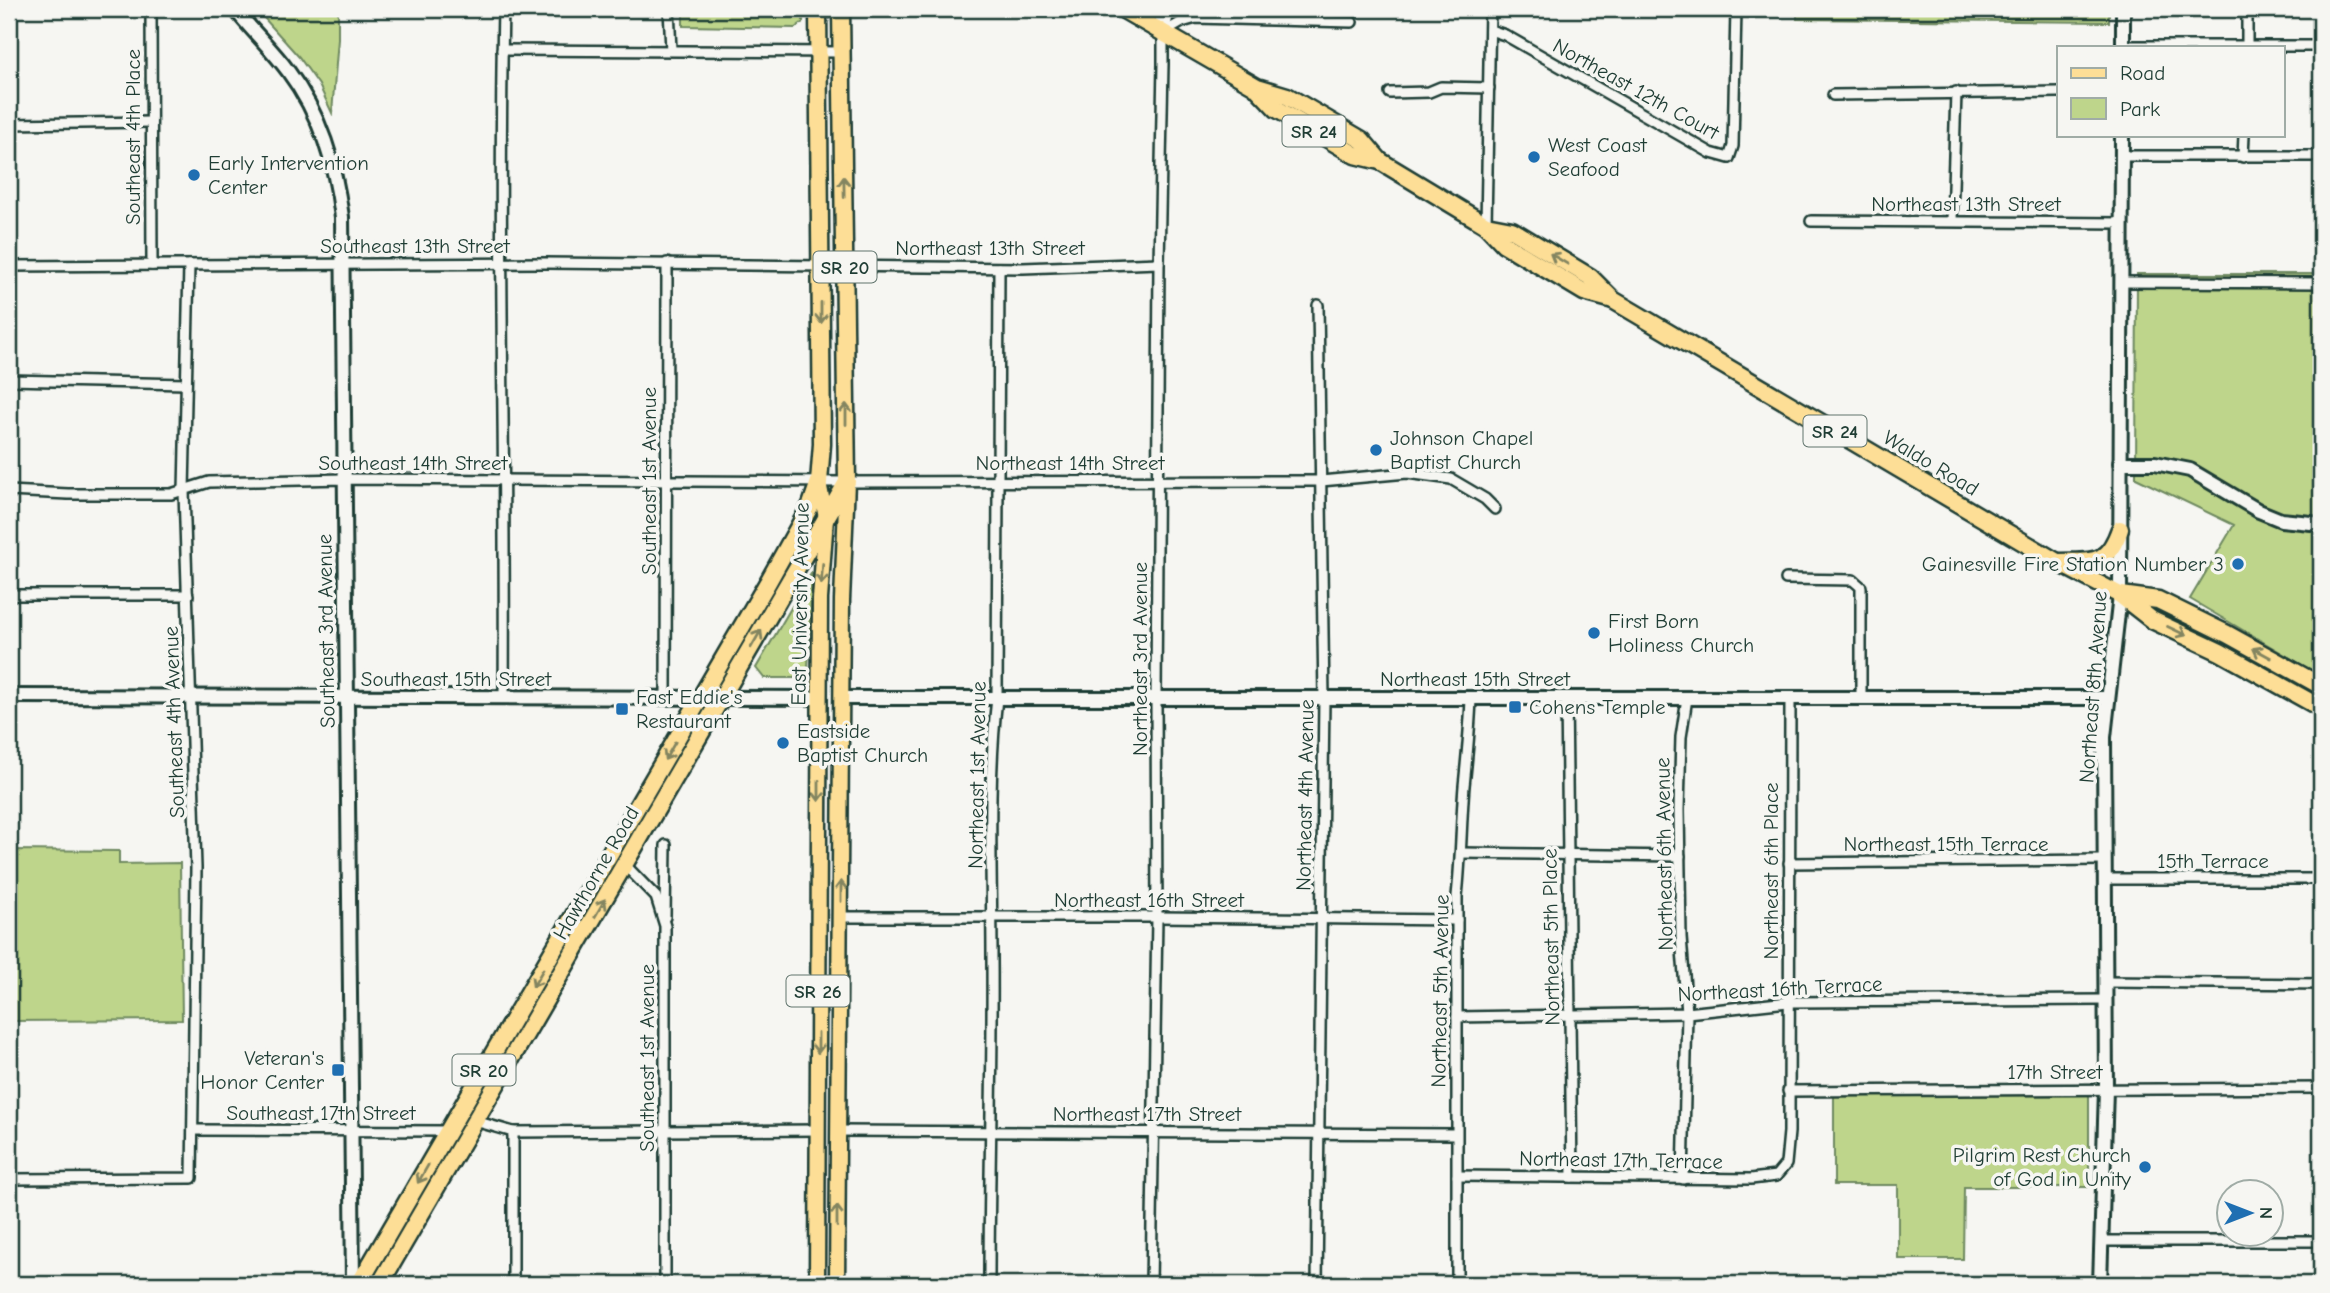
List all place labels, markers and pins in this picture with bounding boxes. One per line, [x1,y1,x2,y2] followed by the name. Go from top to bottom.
[1548,133,1648,181] place label: West Coast Seafood
[1526,149,1542,165] marker: West Coast Seafood
[208,151,369,199] place label: Early Intervention Center
[186,167,202,183] marker: Early Intervention Center
[1390,426,1533,474] place label: Johnson Chapel Baptist Church
[1368,442,1384,458] marker: Johnson Chapel Baptist Church
[1922,552,2224,576] place label: Gainesville Fire Station Number 3
[2230,556,2246,572] marker: Gainesville Fire Station Number 3
[1608,609,1754,657] place label: First Born Holiness Church
[1586,625,1602,641] marker: First Born Holiness Church
[636,685,743,733] place label: Fast Eddie's Restaurant
[1529,695,1666,719] place label: Cohens Temple
[1507,699,1523,715] marker: Cohens Temple
[614,701,630,717] marker: Fast Eddie's Restaurant
[797,719,928,767] place label: Eastside Baptist Church
[775,735,791,751] marker: Eastside Baptist Church
[200,1046,325,1094] place label: Veteran's Honor Center
[330,1062,346,1078] marker: Veteran's Honor Center
[1953,1143,2132,1191] place label: Pilgrim Rest Church of God in Unity
[2137,1159,2153,1175] marker: Pilgrim Rest Church of God in Unity

